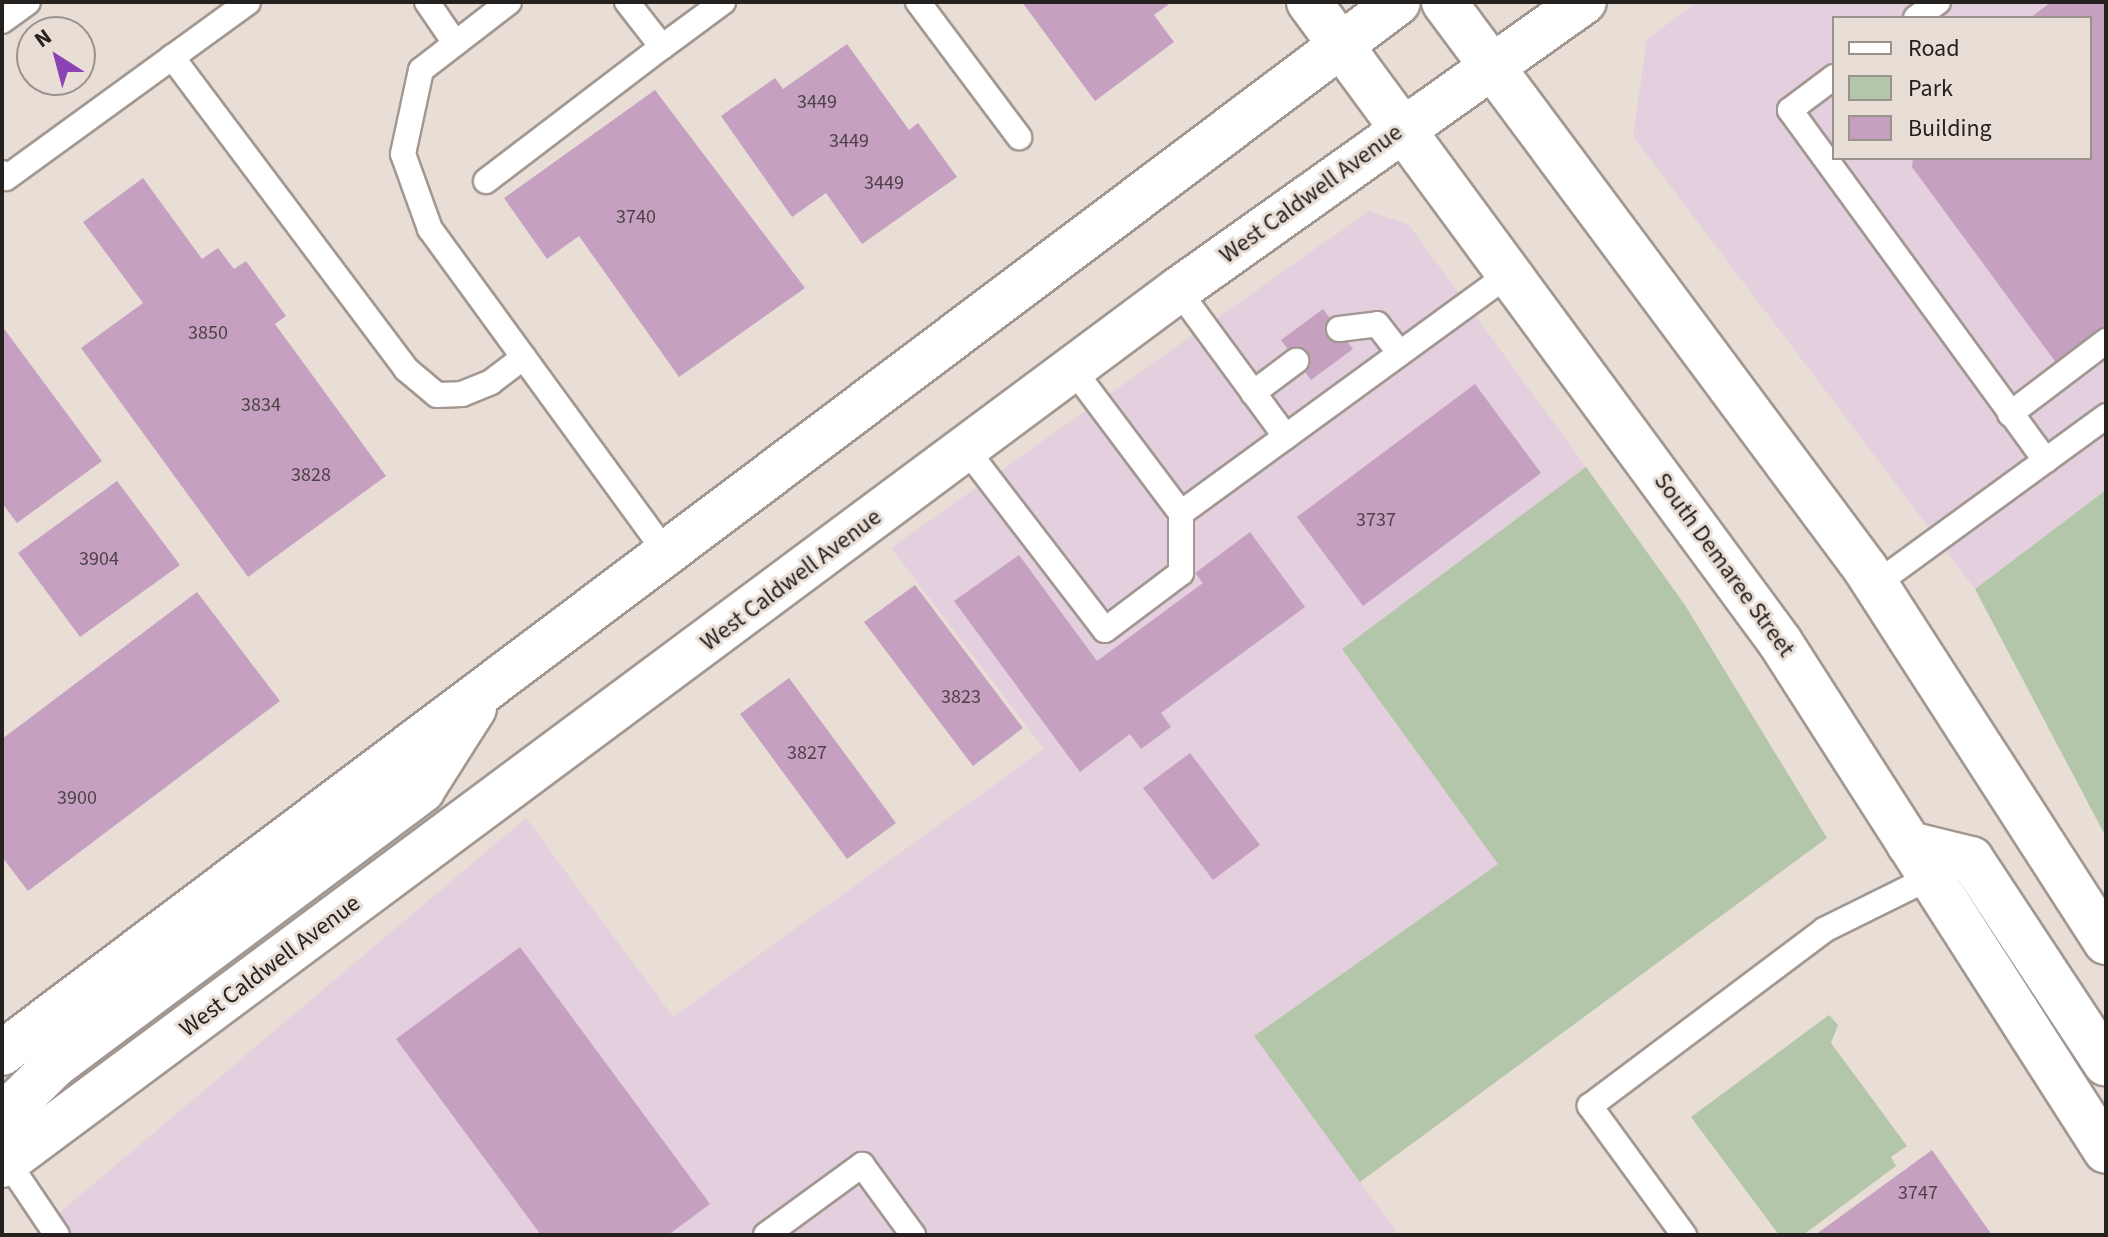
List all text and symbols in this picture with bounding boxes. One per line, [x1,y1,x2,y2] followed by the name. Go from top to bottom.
[16,16,96,96] north arrow
[1832,16,2092,160] legend
[28,21,58,55] text: N
[1908,31,1960,66] text: Road
[1908,71,1953,106] text: Park
[797,90,837,114] house number: 3449
[1908,111,1992,146] text: Building
[1214,118,1408,270] street label: West Caldwell Avenue
[829,129,869,153] house number: 3449
[864,171,904,195] house number: 3449
[616,205,656,229] house number: 3740
[188,321,228,345] house number: 3850
[241,393,281,417] house number: 3834
[291,463,331,487] house number: 3828
[1648,467,1800,663] street label: South Demaree Street
[695,503,887,657] street label: West Caldwell Avenue
[1356,508,1396,532] house number: 3737
[79,547,119,571] house number: 3904
[941,685,981,709] house number: 3823
[787,741,827,765] house number: 3827
[57,786,97,810] house number: 3900
[174,889,366,1043] street label: West Caldwell Avenue
[1898,1181,1938,1205] house number: 3747

